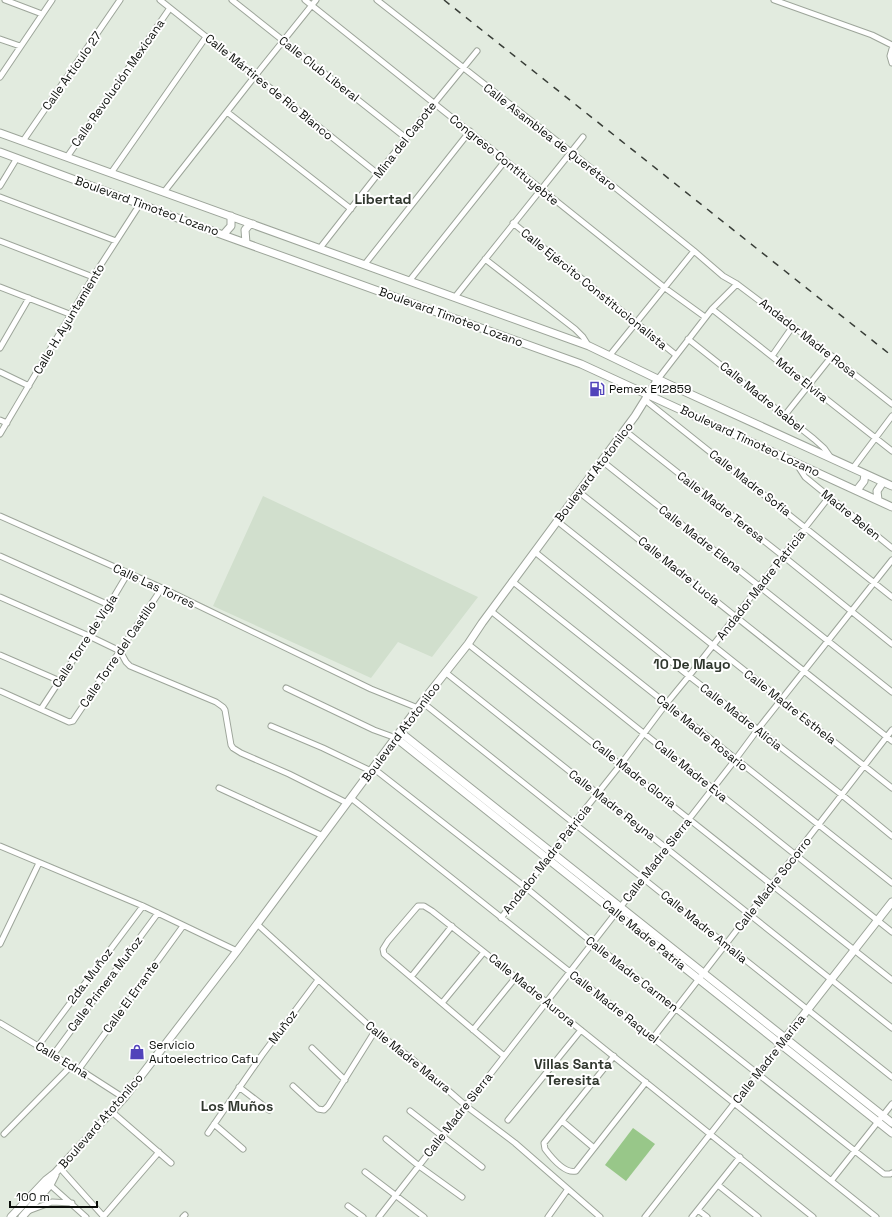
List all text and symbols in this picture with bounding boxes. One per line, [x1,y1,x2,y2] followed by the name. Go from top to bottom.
[68,16,168,150] street label: Calle Revolución Mexicana
[39,28,105,114] street label: Calle Artículo 27
[202,30,336,144] street label: Calle Mártires de Río Blanco
[275,33,363,105] street label: Calle Club Liberal
[480,80,620,194] street label: Calle Asamblea de Querétaro
[370,98,440,182] street label: Mina del Capote
[446,111,562,209] street label: Congreso Contituyebte
[73,172,221,240] street label: Boulevard Timoteo Lozano
[354,190,412,208] district label: Libertad
[517,225,671,353] street label: Calle Ejército Constitucionalista
[30,261,108,377] street label: Calle H. Ayuntamiento
[377,283,525,351] street label: Boulevard Timoteo Lozano
[756,295,860,381] street label: Andador Madre Rosa
[773,354,832,406] street label: Mdre Elvira
[717,358,807,436] street label: Calle Madre Isabel
[588,380,606,398] fuel station icon: Pemex E12859
[609,381,691,397] place label: Pemex E12859
[678,402,822,480] street label: Boulevard Timoteo Lozano
[551,419,637,525] street label: Boulevard Atotonilco
[706,446,794,520] street label: Calle Madre Sofía
[674,468,768,546] street label: Calle Madre Teresa
[818,486,884,544] street label: Madre Belen
[655,502,745,576] street label: Calle Madre Elena
[713,527,809,643] street label: Andador Madre Patricia
[635,533,723,609] street label: Calle Madre Lucía
[110,560,198,612] street label: Calle Las Torres
[49,591,121,691] street label: Calle Torre de Vigía
[76,597,160,711] street label: Calle Torre del Castillo
[653,655,731,673] district label: 10 De Mayo
[741,666,839,748] street label: Calle Madre Esthela
[358,679,444,785] street label: Boulevard Atotonilco
[697,680,786,754] street label: Calle Madre Alicia
[653,691,751,775] street label: Calle Madre Rosario
[589,736,679,812] street label: Calle Madre Gloria
[651,736,731,806] street label: Calle Madre Eva
[565,766,659,844] street label: Calle Madre Reyna
[499,801,595,917] street label: Andador Madre Patricia
[619,814,695,906] street label: Calle Madre Sierra
[731,834,815,934] street label: Calle Madre Socorro
[657,887,751,967] street label: Calle Madre Amalia
[599,896,689,974] street label: Calle Madre Patria
[64,933,146,1035] street label: Calle Primera Muñoz
[582,933,682,1015] street label: Calle Madre Carmen
[64,945,116,1007] street label: 2da. Muñoz
[485,950,579,1030] street label: Calle Madre Aurora
[99,958,163,1036] street label: Calle El Errante
[566,967,662,1047] street label: Calle Madre Raquel
[265,1007,301,1047] street label: Muñoz
[729,1011,809,1107] street label: Calle Madre Marina
[362,1018,454,1097] street label: Calle Madre Maura
[149,1037,258,1067] place label: Servicio Autoelectrico Cafu
[32,1038,92,1082] street label: Calle Edna
[128,1043,146,1061] shop icon: Servicio Autoelectrico Cafu
[534,1055,612,1089] district label: Villas Santa Teresita
[420,1069,496,1161] street label: Calle Madre Sierra
[55,1070,147,1172] street label: Boulevard Atotonilco
[201,1097,273,1115] district label: Los Muños
[10,1183,97,1209] scale bar
[16,1189,50,1205] text: 100 m

